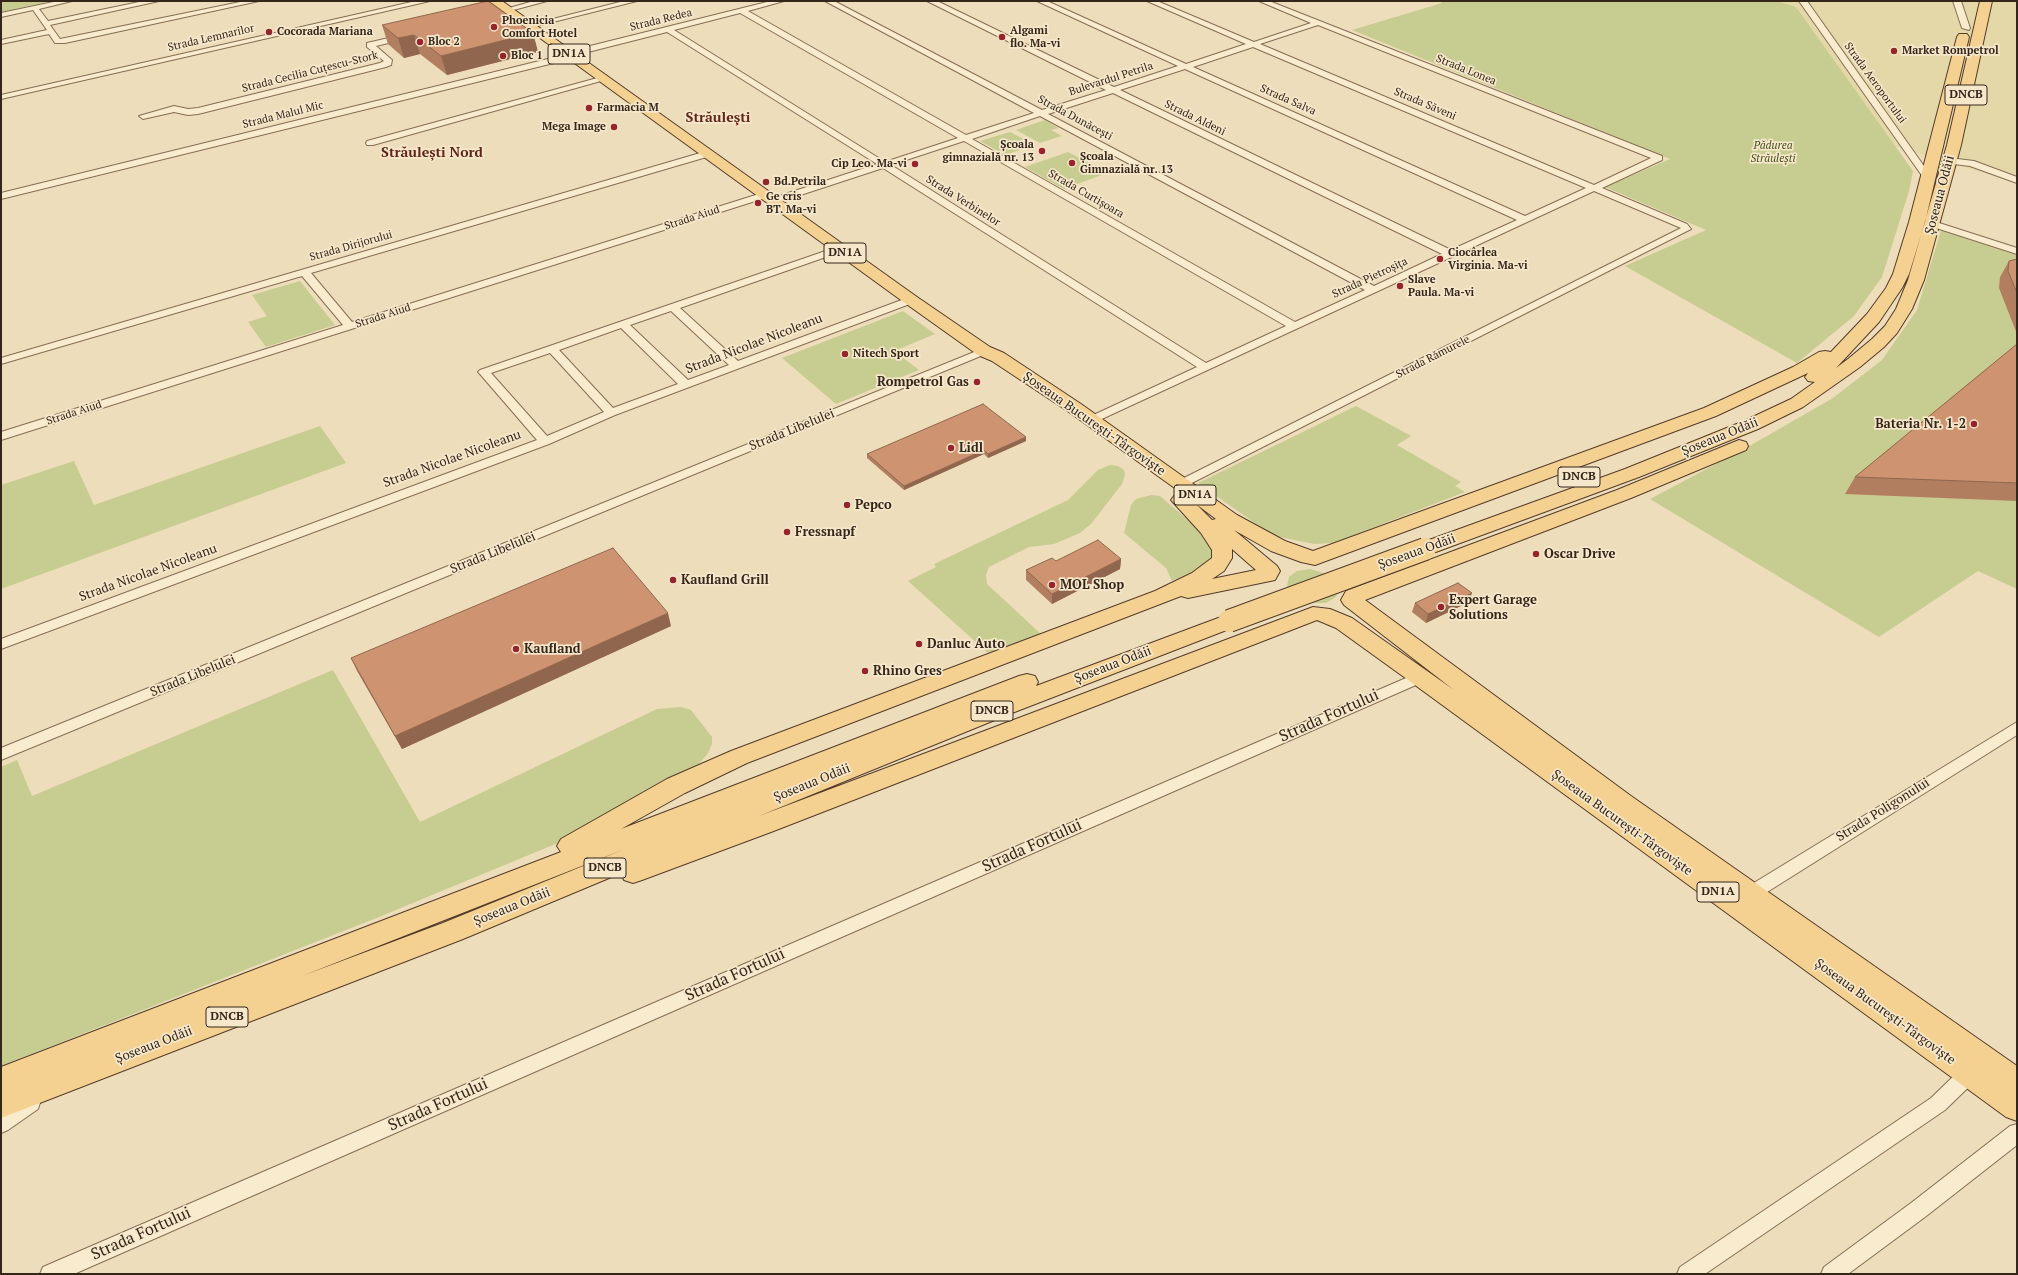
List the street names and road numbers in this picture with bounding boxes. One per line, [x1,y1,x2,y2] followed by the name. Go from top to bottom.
[629,6,693,34] street label: Strada Redea
[166,22,256,54] street label: Strada Lemnarilor
[1841,40,1909,126] street label: Strada Aeroportului
[548,44,590,64] road number: DN1A
[241,49,379,95] street label: Strada Cecilia Cuțescu-Stork
[1434,52,1498,88] street label: Strada Lonea
[1067,59,1155,99] street label: Bulevardul Petrila
[1258,82,1318,118] street label: Strada Salva
[1392,85,1458,123] street label: Strada Săveni
[1945,85,1987,105] road number: DNCB
[1035,93,1115,143] street label: Strada Dunăcești
[1162,98,1228,138] street label: Strada Aldeni
[241,99,325,131] street label: Strada Malul Mic
[1922,154,1958,236] street label: Șoseaua Odăii
[1046,167,1126,221] street label: Strada Curtișoara
[923,173,1003,229] street label: Strada Verbinelor
[663,203,721,233] street label: Strada Aiud
[308,228,394,264] street label: Strada Dirijorului
[824,243,866,263] road number: DN1A
[1330,255,1410,301] street label: Strada Pietroșița
[354,301,412,331] street label: Strada Aiud
[683,311,825,377] street label: Strada Nicolae Nicoleanu
[1394,333,1472,381] street label: Strada Rămurele
[1020,369,1168,479] street label: Șoseaua București-Târgoviște
[45,398,103,428] street label: Strada Aiud
[747,406,837,454] street label: Strada Libelulei
[1679,415,1761,459] street label: Șoseaua Odăii
[381,427,523,491] street label: Strada Nicolae Nicoleanu
[1558,467,1600,487] road number: DNCB
[1174,485,1216,505] road number: DN1A
[448,529,538,577] street label: Strada Libelulei
[1376,531,1458,573] street label: Șoseaua Odăii
[77,541,219,605] street label: Strada Nicolae Nicoleanu
[1072,643,1154,687] street label: Șoseaua Odăii
[148,652,238,700] street label: Strada Libelulei
[1276,685,1382,747] street label: Strada Fortului
[971,701,1013,721] road number: DNCB
[771,761,853,805] street label: Șoseaua Odăii
[1549,767,1695,879] street label: Șoseaua București-Târgoviște
[1833,775,1933,845] street label: Strada Poligonului
[979,815,1085,877] street label: Strada Fortului
[584,858,626,878] road number: DNCB
[1697,882,1739,902] road number: DN1A
[471,885,553,929] street label: Șoseaua Odăii
[682,944,788,1006] street label: Strada Fortului
[1812,956,1958,1068] street label: Șoseaua București-Târgoviște
[206,1007,248,1027] road number: DNCB
[113,1023,195,1067] street label: Șoseaua Odăii
[385,1074,491,1136] street label: Strada Fortului
[88,1203,194,1265] street label: Strada Fortului

